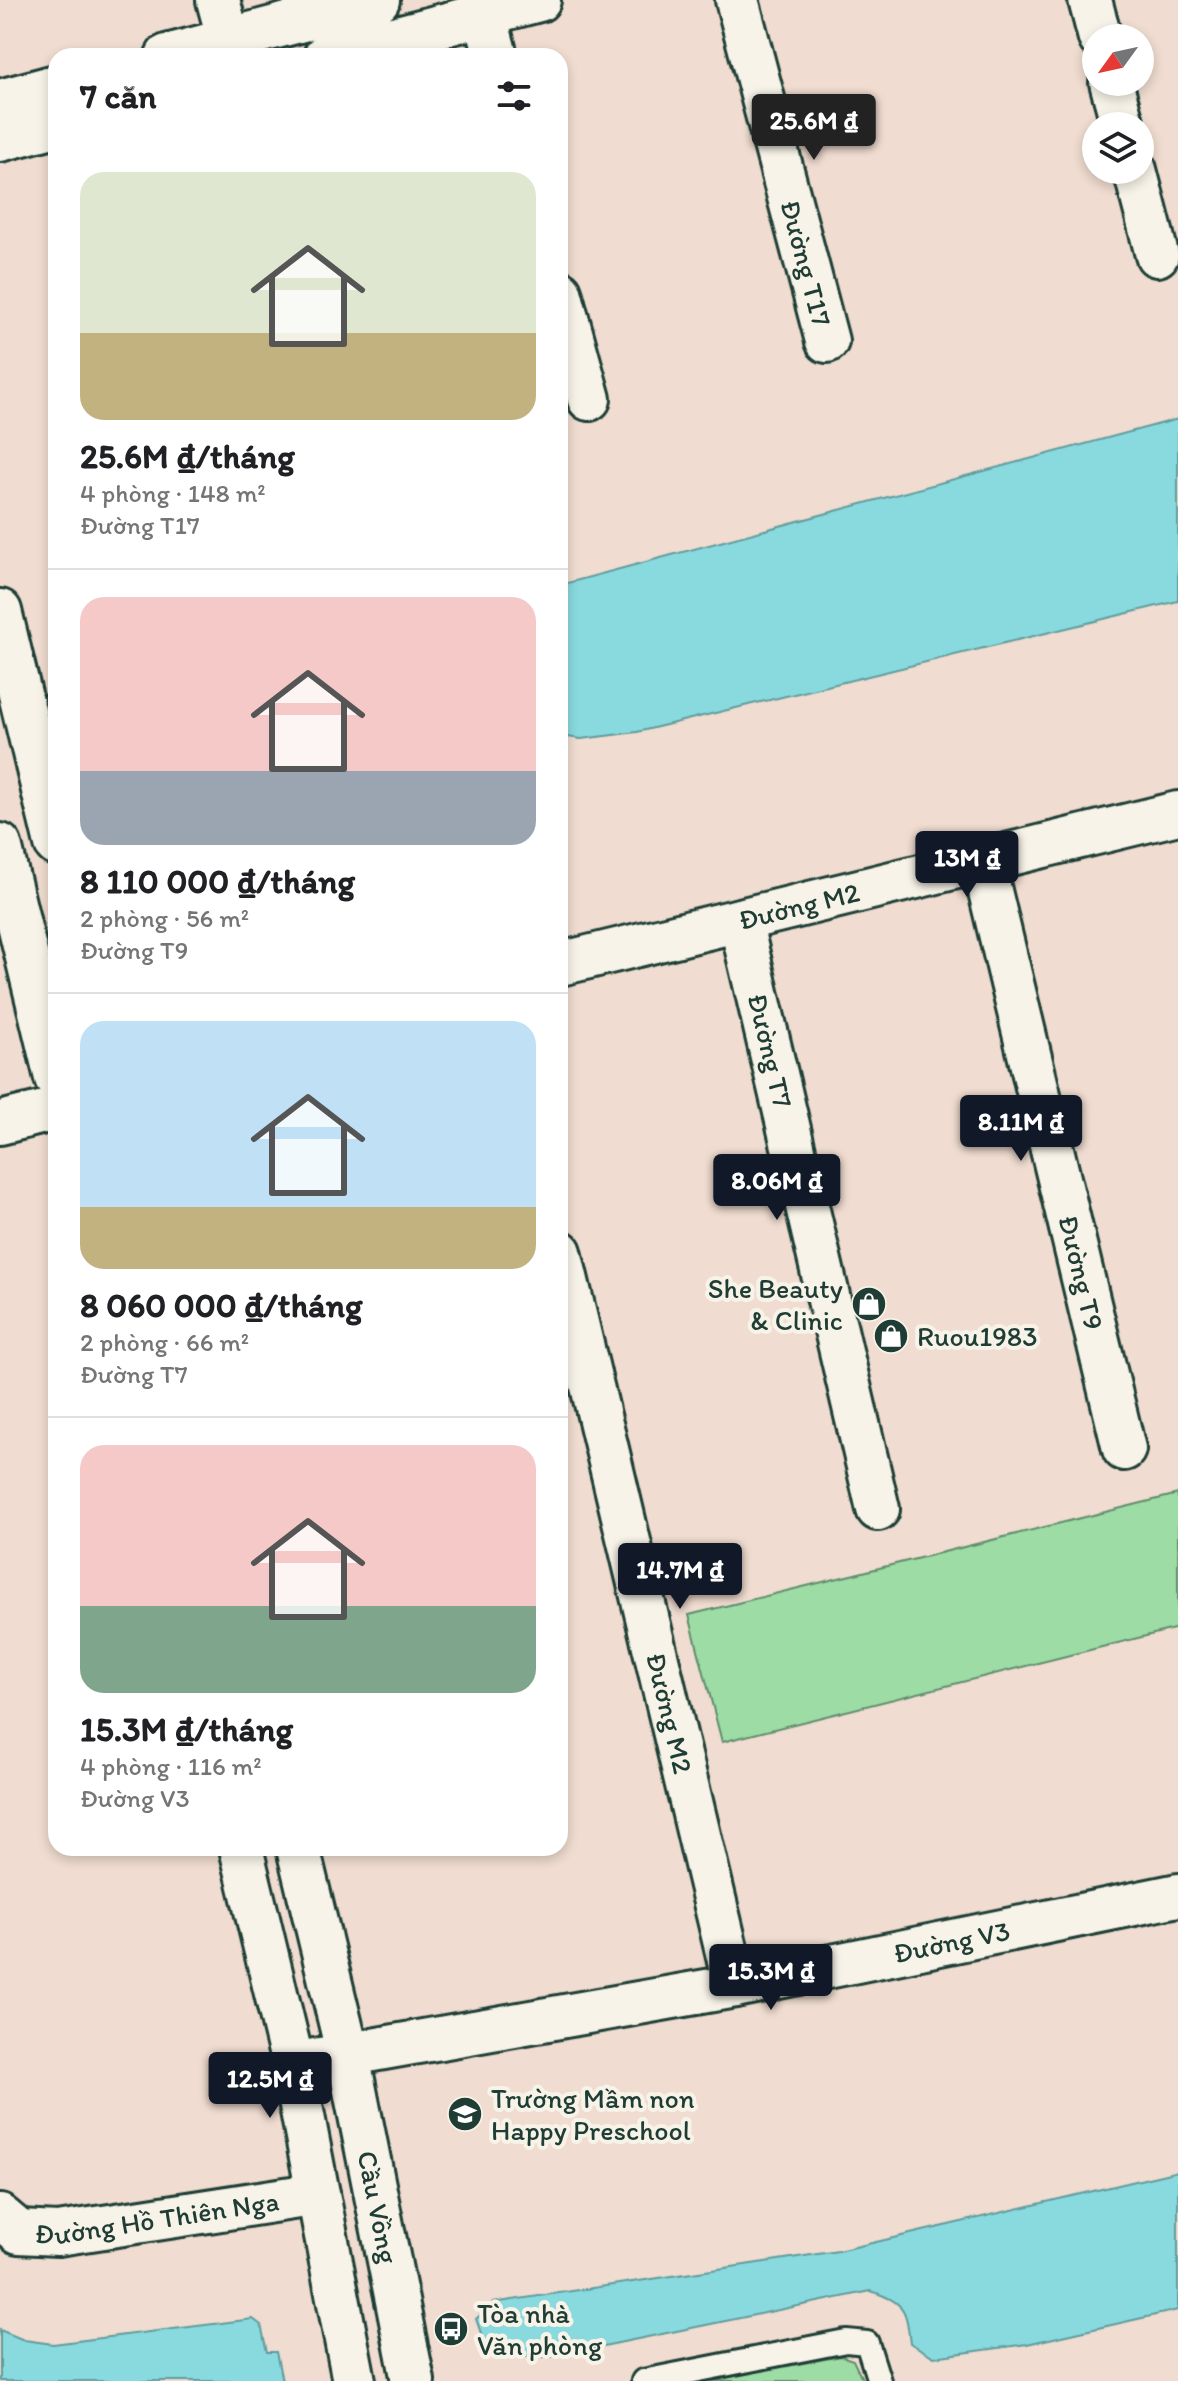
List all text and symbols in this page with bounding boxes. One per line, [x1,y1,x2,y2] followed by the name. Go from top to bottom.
[1082,24,1154,96] north arrow
[1082,24,1154,184] map controls
[492,74,536,118] icon: filters
[80,76,156,117] text: 7 căn
[740,94,888,162] pin: 25.6M ₫
[770,104,858,136] text: 25.6M ₫
[1082,112,1154,184] button: layers
[774,196,839,330] street label: Đường T17
[236,224,380,368] icon: home
[80,436,295,477] text: 25.6M ₫/tháng
[80,477,266,509] text: 4 phòng · 148 m²
[80,509,200,541] text: Đường T17
[236,649,380,793] icon: home
[911,831,1023,899] pin: 13M ₫
[933,841,1001,873] text: 13M ₫
[80,861,355,902] text: 8 110 000 ₫/tháng
[735,874,863,937] street label: Đường M2
[80,902,249,934] text: 2 phòng · 56 m²
[80,934,188,966] text: Đường T9
[741,990,800,1111] street label: Đường T7
[236,1073,380,1217] icon: home
[947,1095,1095,1163] pin: 8.11M ₫
[978,1105,1064,1137] text: 8.11M ₫
[703,1154,851,1222] pin: 8.06M ₫
[731,1164,823,1196] text: 8.06M ₫
[1051,1212,1112,1333] street label: Đường T9
[708,1271,843,1337] place label: She Beauty & Clinic
[80,1285,362,1326] text: 8 060 000 ₫/tháng
[850,1285,888,1323] shop icon: She Beauty & Clinic
[872,1317,910,1355] shop icon: Ruou1983
[917,1319,1037,1353] place label: Ruou1983
[80,1326,249,1358] text: 2 phòng · 66 m²
[80,1358,188,1390] text: Đường T7
[236,1497,380,1641] icon: home
[606,1543,754,1611] pin: 14.7M ₫
[636,1553,724,1585] text: 14.7M ₫
[639,1649,701,1777] street label: Đường M2
[80,1709,293,1750] text: 15.3M ₫/tháng
[80,1750,262,1782] text: 4 phòng · 116 m²
[80,1782,190,1814] text: Đường V3
[890,1913,1013,1970] street label: Đường V3
[697,1944,845,2012] pin: 15.3M ₫
[727,1954,815,1986] text: 15.3M ₫
[196,2052,344,2120] pin: 12.5M ₫
[227,2062,313,2094] text: 12.5M ₫
[491,2081,695,2147] place label: Trường Mầm non Happy Preschool
[446,2095,484,2133] school or university icon: Trường Mầm non Happy Preschool
[350,2148,406,2267] street label: Cầu Vồng
[34,2183,281,2251] street label: Đường Hồ Thiên Nga
[477,2296,603,2362] place label: Tòa nhà Văn phòng
[432,2310,470,2348] bus stop icon: Tòa nhà Văn phòng

